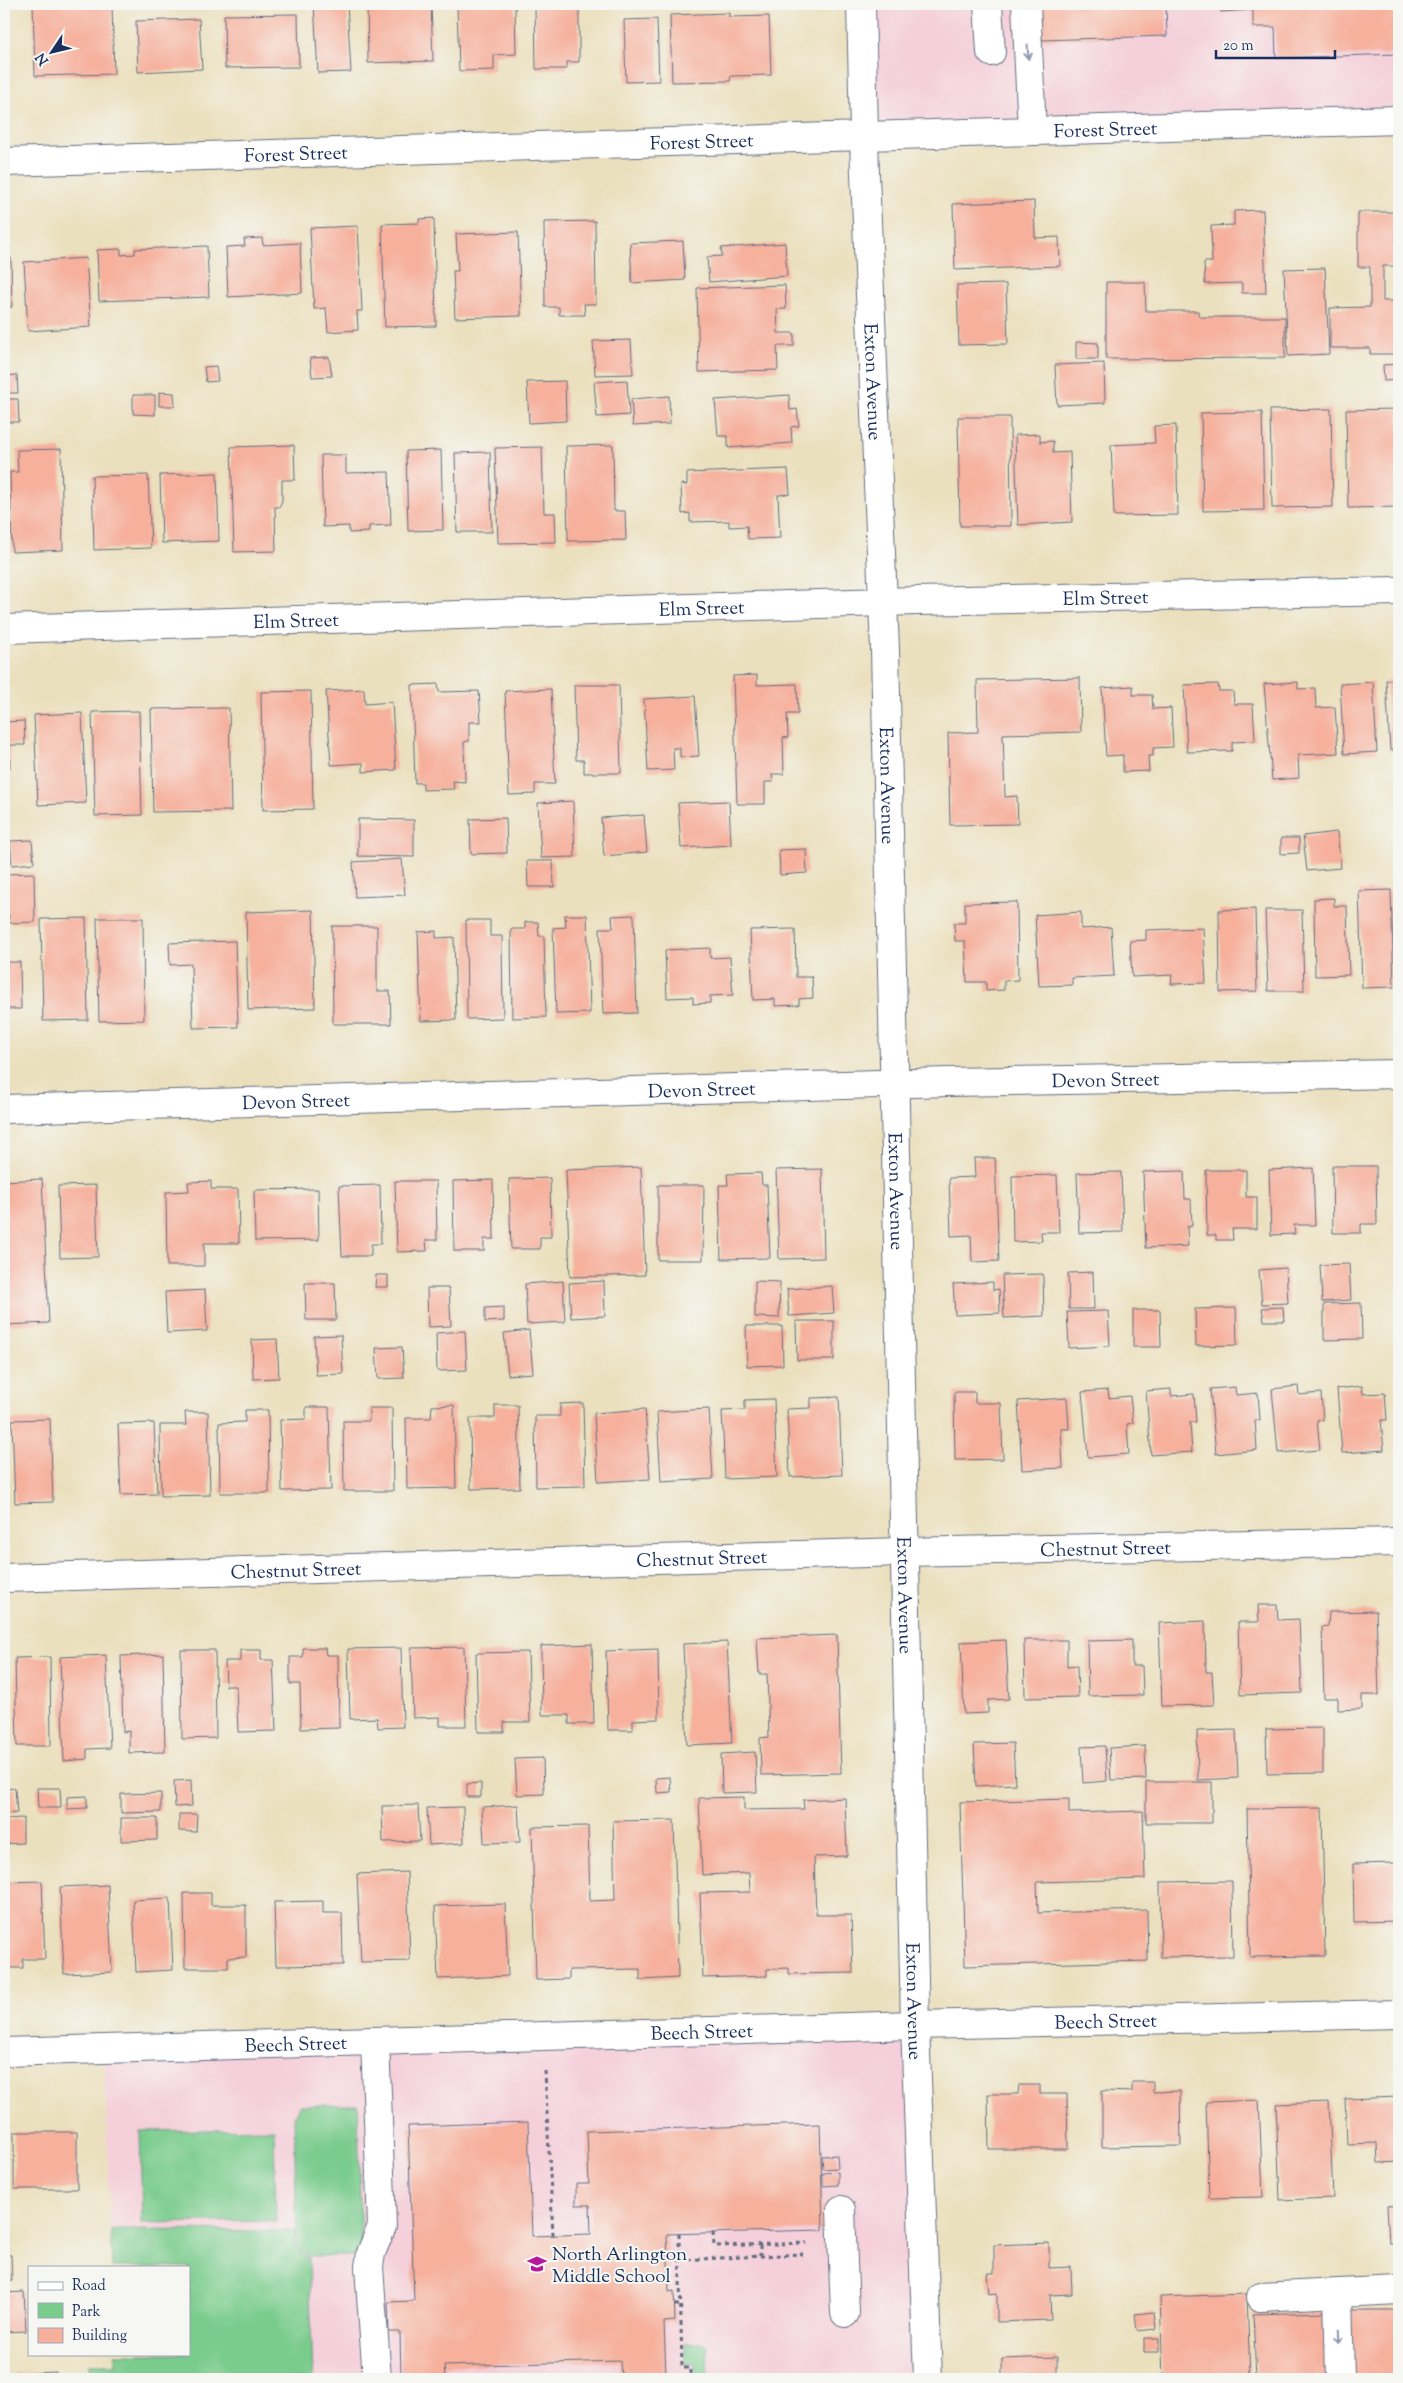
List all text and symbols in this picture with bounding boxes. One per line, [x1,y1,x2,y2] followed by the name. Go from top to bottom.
[28,28,78,78] north arrow
[1216,28,1334,60] scale bar
[1223,36,1254,57] text: 20 m
[1024,44,1033,60] one-way arrow
[32,48,54,69] text: N
[1053,116,1158,146] street label: Forest Street
[649,128,755,159] street label: Forest Street
[244,141,349,171] street label: Forest Street
[855,323,887,441] street label: Exton Avenue
[1062,585,1149,614] street label: Elm Street
[659,595,745,625] street label: Elm Street
[253,608,340,637] street label: Elm Street
[871,727,900,845] street label: Exton Avenue
[1051,1067,1160,1096] street label: Devon Street
[648,1077,757,1107] street label: Devon Street
[242,1088,351,1118] street label: Devon Street
[880,1132,909,1251] street label: Exton Avenue
[888,1536,918,1655] street label: Exton Avenue
[1040,1536,1172,1565] street label: Chestnut Street
[636,1545,768,1576] street label: Chestnut Street
[230,1557,362,1587] street label: Chestnut Street
[897,1942,927,2061] street label: Exton Avenue
[1054,2008,1158,2038] street label: Beech Street
[650,2019,754,2049] street label: Beech Street
[244,2031,348,2061] street label: Beech Street
[552,2242,687,2291] place label: North Arlington Middle School
[526,2253,548,2275] school or university icon: North Arlington Middle School
[28,2266,190,2356] legend
[72,2276,106,2297] text: Road
[72,2302,101,2323] text: Park
[72,2326,127,2347] text: Building
[1334,2328,1344,2344] one-way arrow

